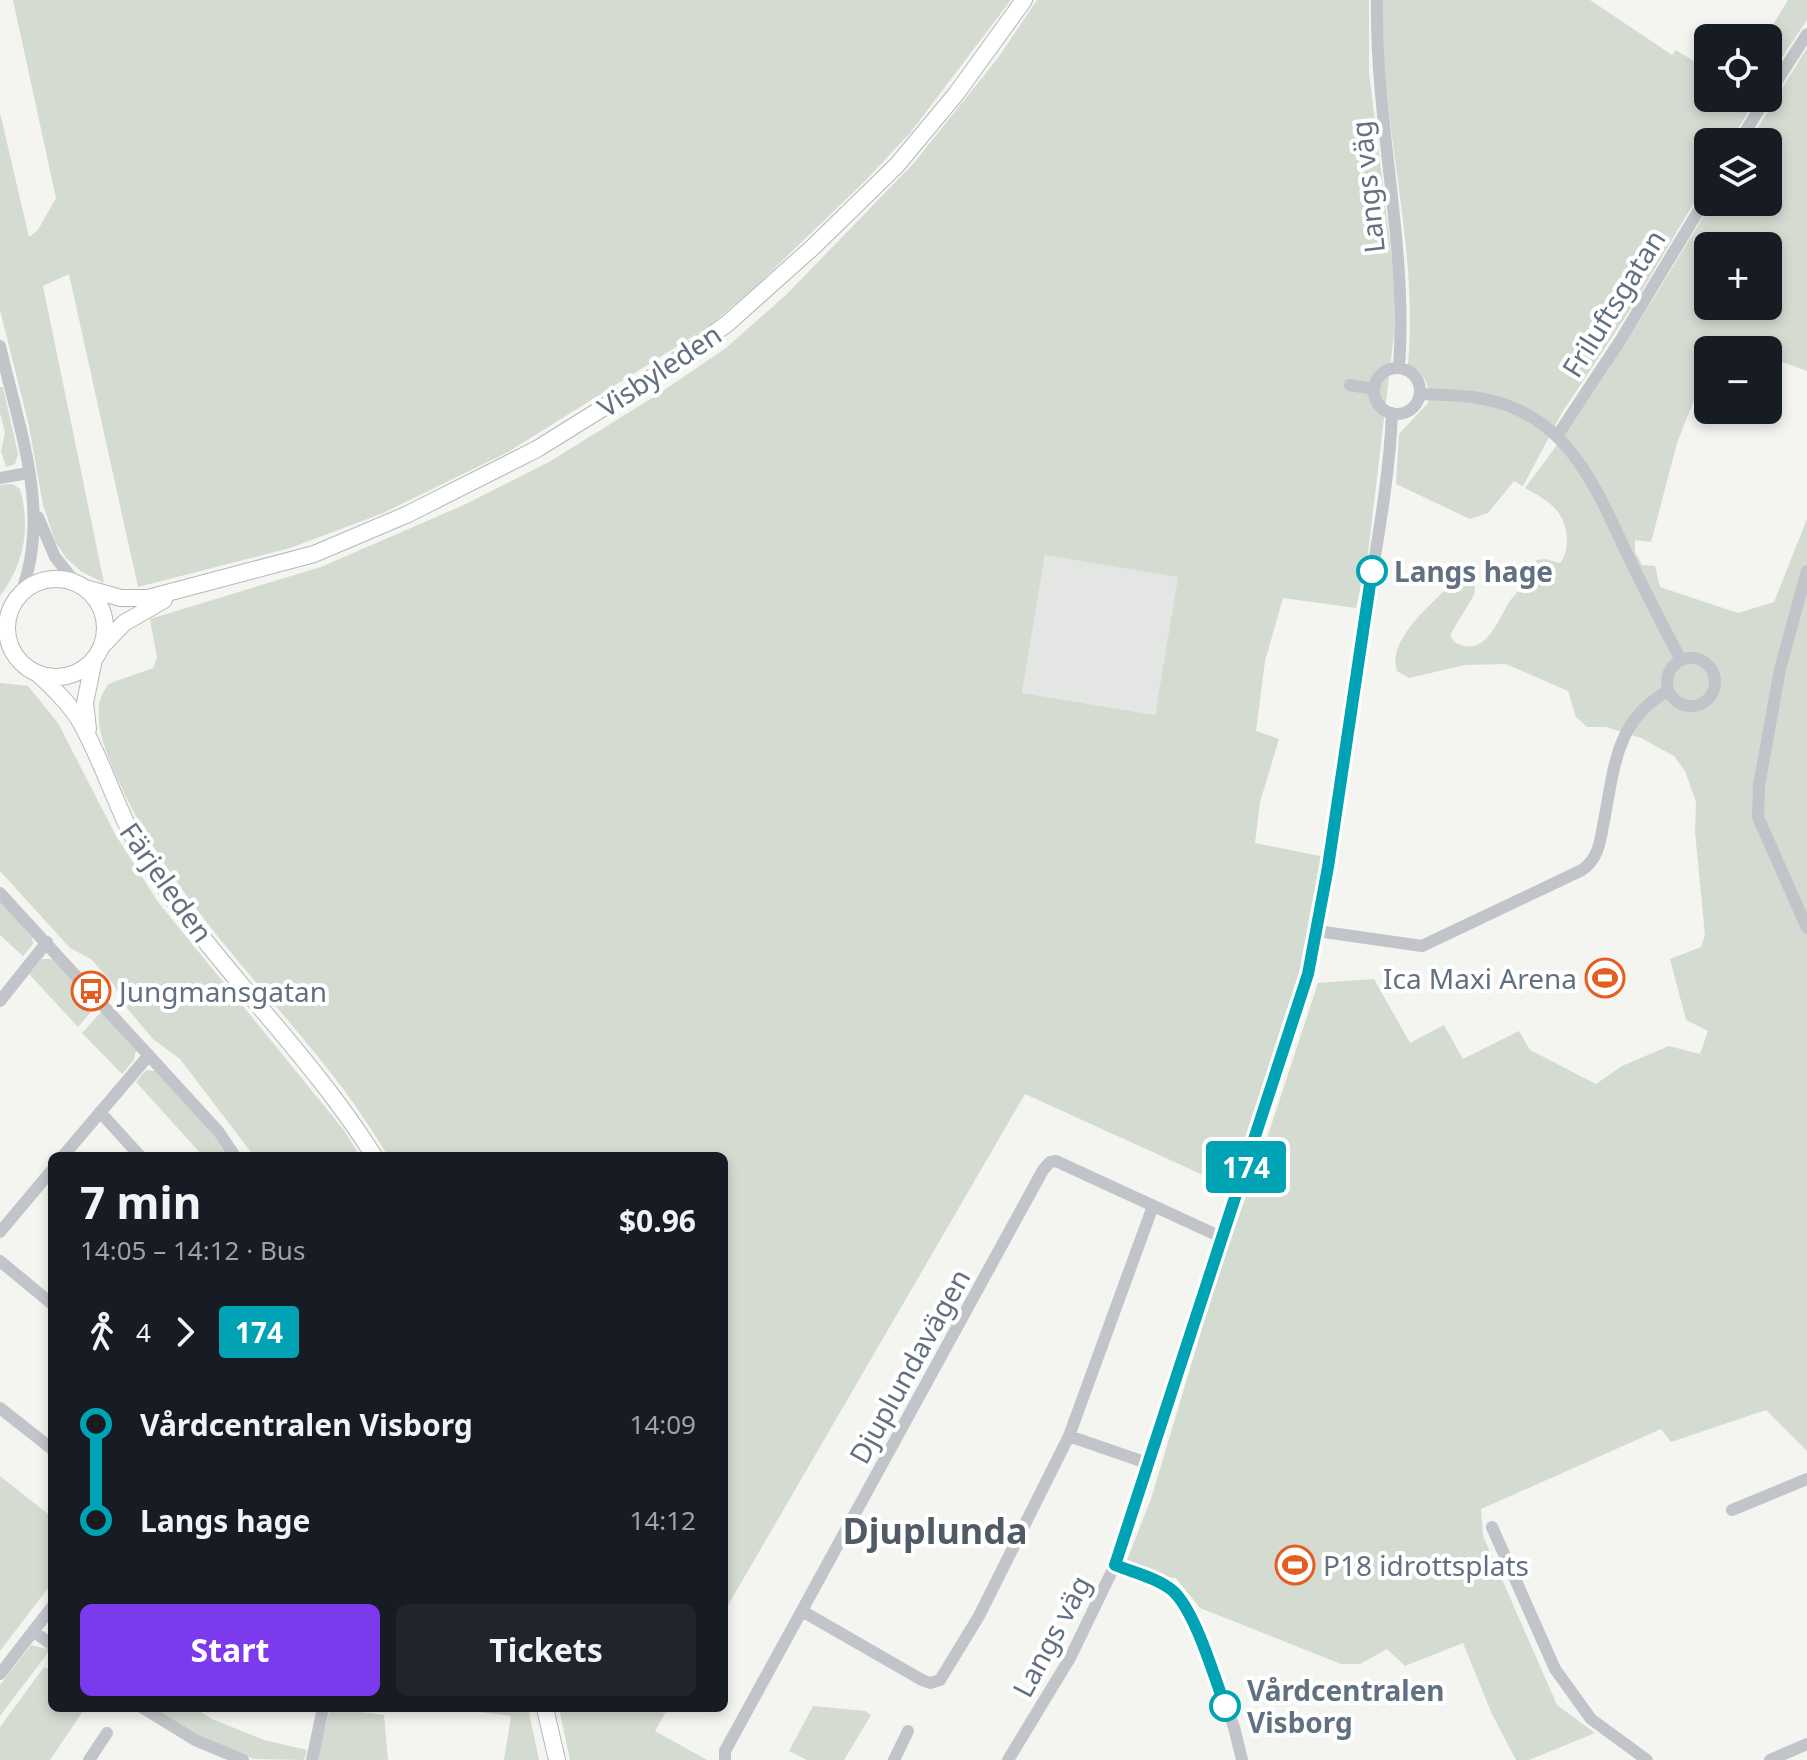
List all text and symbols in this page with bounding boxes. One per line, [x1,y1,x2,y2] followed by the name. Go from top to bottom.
[1694,24,1782,424] map controls
[1694,24,1782,112] button: locate
[1341,119,1393,255] street label: Langs väg
[1694,128,1782,216] button: layers
[1553,222,1673,384] street label: Friluftsgatan
[1694,232,1782,320] button: +
[590,315,728,425] street label: Visbyleden
[1694,336,1782,424] button: −
[1394,552,1553,590] place label: Langs hage
[1357,556,1387,586] marker: Langs hage
[112,815,222,949] street label: Färjeleden
[1584,957,1626,999] sports icon: Ica Maxi Arena
[1383,959,1577,997] place label: Ica Maxi Arena
[70,970,112,1012] bus stop icon: Jungmansgatan
[116,972,327,1010] place label: Jungmansgatan
[1200,1141,1292,1193] line badge: 174
[1222,1148,1270,1186] text: 174
[80,1172,201,1232] text: 7 min
[619,1200,696,1241] text: $0.96
[80,1232,305,1268] text: 14:05 – 14:12 · Bus
[840,1262,978,1470] street label: Djuplundavägen
[80,1310,124,1354] icon: walk
[163,1310,207,1354] icon: forward
[235,1313,283,1351] text: 174
[136,1314,151,1350] text: 4
[140,1404,473,1445] text: Vårdcentralen Visborg
[630,1406,696,1442] text: 14:09
[140,1500,310,1541] text: Langs hage
[630,1502,696,1538] text: 14:12
[842,1506,1028,1555] district label: Djuplunda
[1274,1544,1316,1586] sports icon: P18 idrottsplats
[1323,1546,1529,1584] place label: P18 idrottsplats
[1003,1568,1099,1704] street label: Langs väg
[80,1604,380,1696] button: Start
[396,1604,696,1696] button: Tickets
[1247,1671,1445,1741] place label: Vårdcentralen Visborg
[1210,1691,1240,1721] marker: Vårdcentralen Visborg

